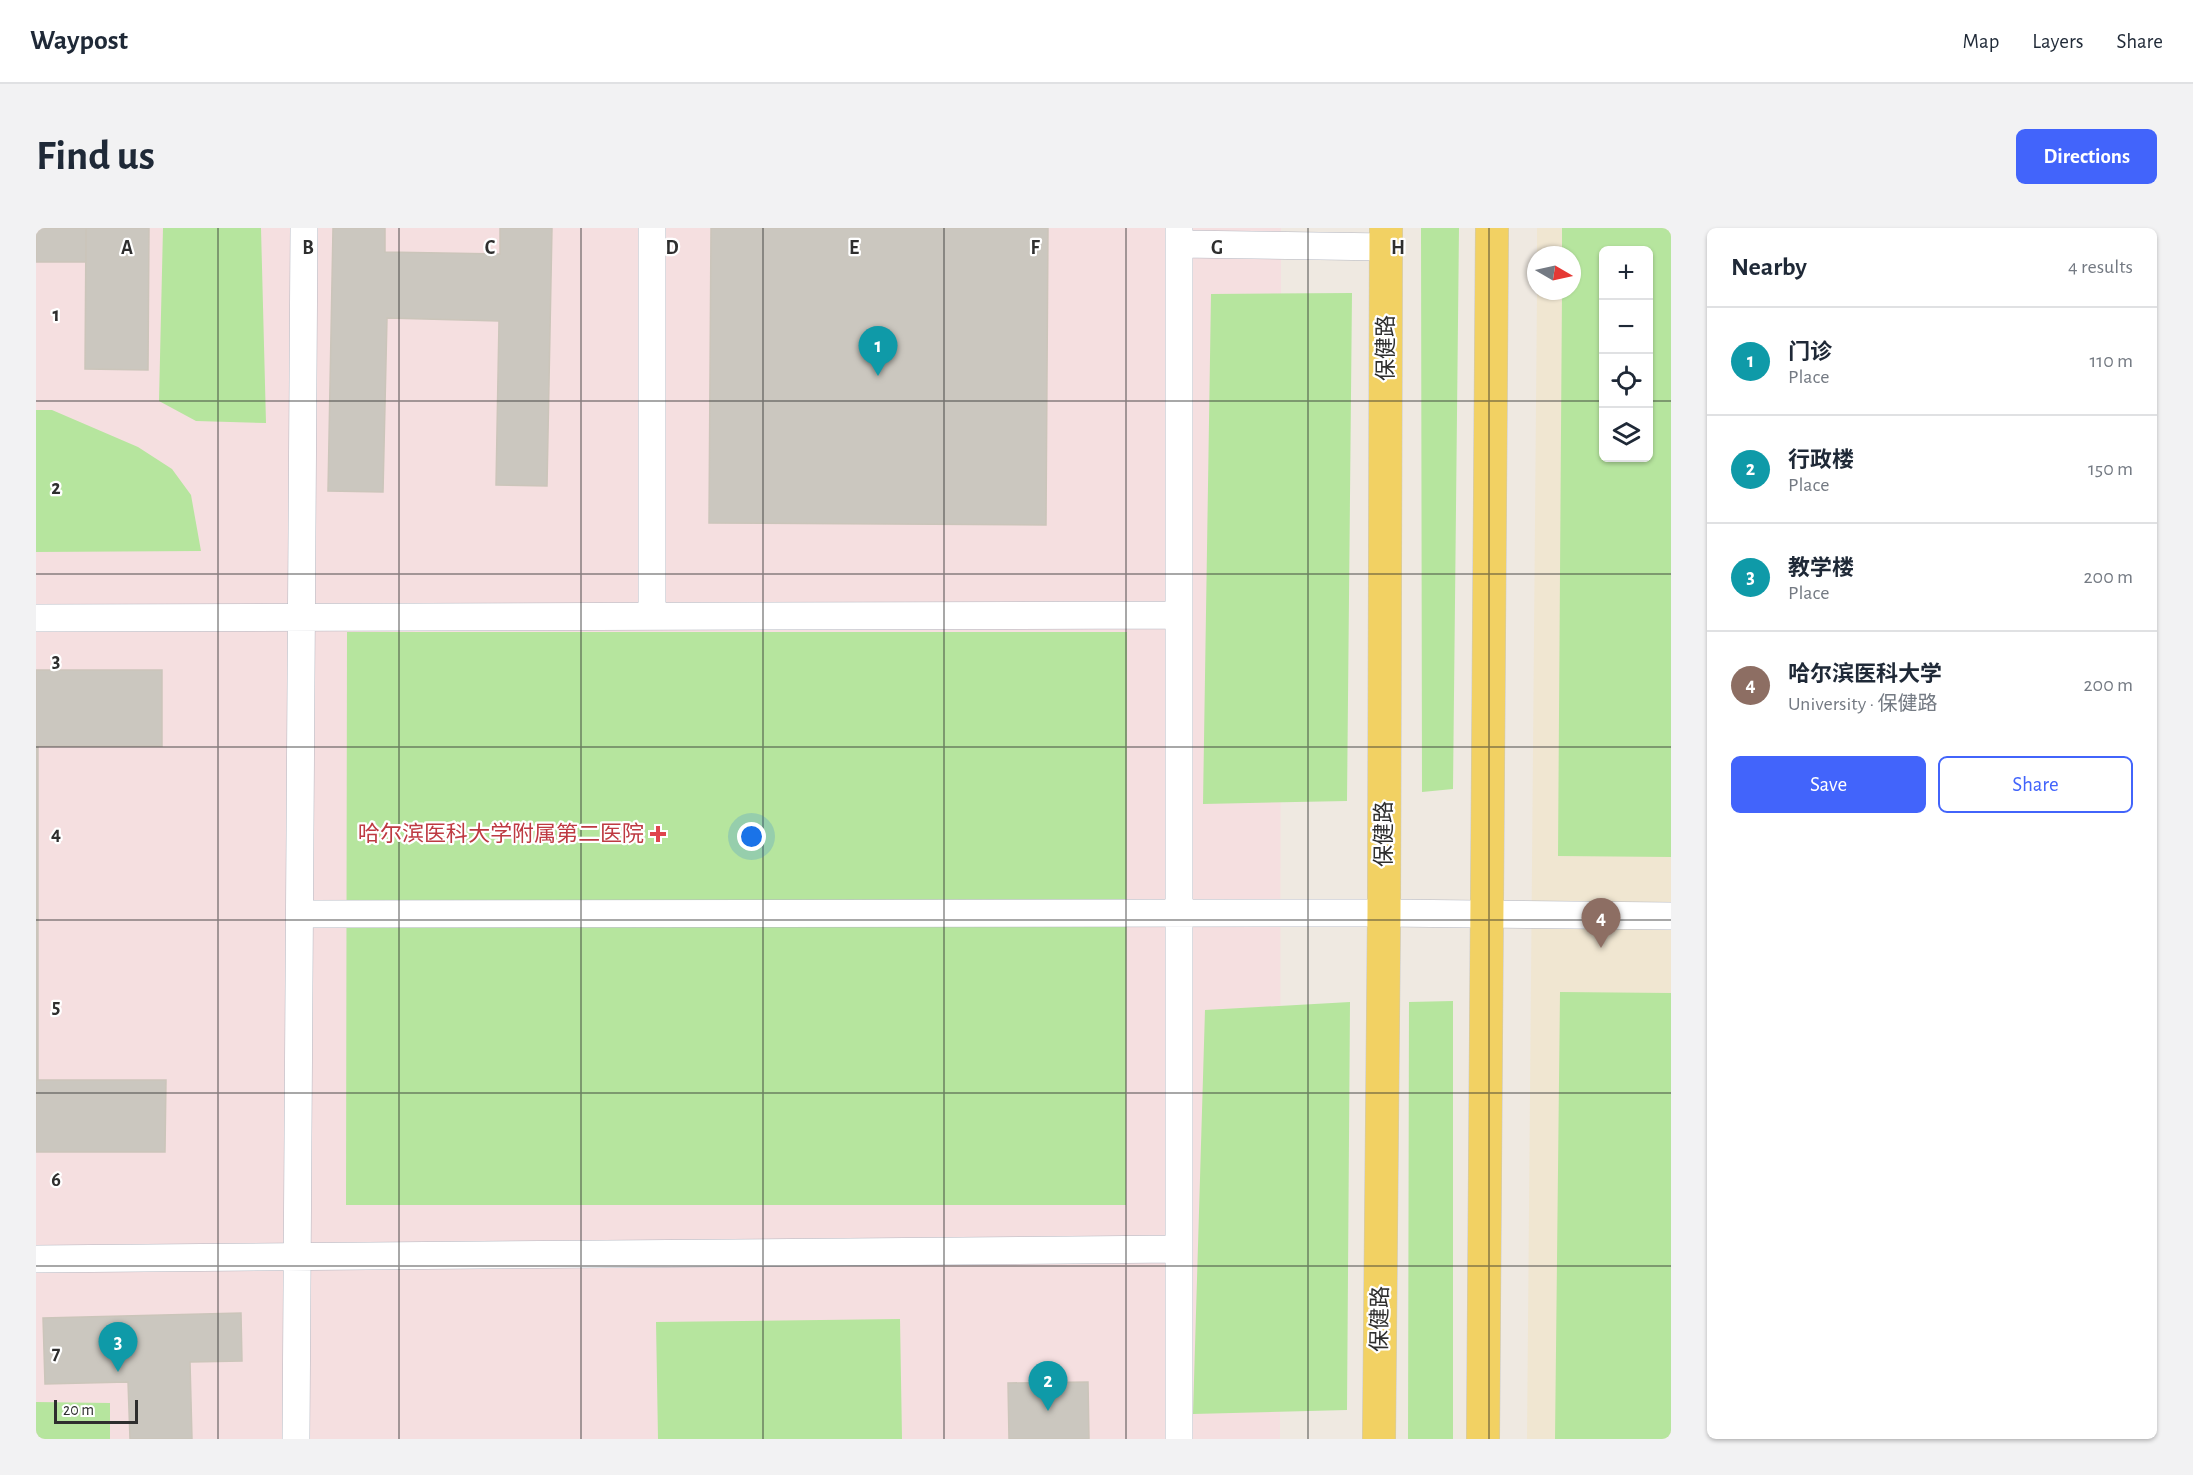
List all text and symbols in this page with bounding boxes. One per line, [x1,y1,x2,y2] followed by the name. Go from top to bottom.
[30,27,128,55] text: Waypost
[1963,31,1999,52] text: Map
[2032,31,2083,52] text: Layers
[2116,31,2163,52] text: Share
[2016,129,2157,184] button: Directions
[36,135,155,177] text: Find us
[121,238,133,258] text: A
[302,238,314,258] text: B
[485,238,496,258] text: C
[665,238,679,258] text: D
[849,238,859,258] text: E
[1030,238,1040,258] text: F
[1211,238,1223,258] text: G
[1391,238,1405,258] text: H
[1527,246,1581,300] north arrow
[1599,246,1653,462] map controls
[1599,246,1653,300] button: +
[1731,254,1807,280] text: Nearby
[2068,257,2133,277] text: 4 results
[1599,300,1653,354] button: −
[52,305,60,325] text: 1
[1374,315,1397,381] street label: 保健路
[858,326,898,376] pin: 1
[1788,341,1832,363] text: 门诊
[1747,351,1754,371] text: 1
[2089,351,2133,371] text: 110 m
[1599,354,1653,408] button: locate
[1788,367,1829,387] text: Place
[1599,408,1653,462] button: layers
[1788,449,1854,471] text: 行政楼
[1746,459,1755,479] text: 2
[2088,459,2133,479] text: 150 m
[1788,475,1829,495] text: Place
[51,478,61,498] text: 2
[1788,557,1854,579] text: 教学楼
[1746,567,1755,587] text: 3
[2083,567,2133,587] text: 200 m
[1788,583,1829,603] text: Place
[52,651,60,671] text: 3
[1788,663,1942,685] text: 哈尔滨医科大学
[1745,675,1756,695] text: 4
[2083,675,2133,695] text: 200 m
[1788,694,1937,714] text: University · 保健路
[1731,756,1926,813] button: Save
[1938,756,2133,813] button: Share
[1372,801,1395,867] street label: 保健路
[358,822,644,845] place label: 哈尔滨医科大学附属第二医院
[737,822,766,851] your location
[51,824,61,844] text: 4
[649,825,667,843] marker: 哈尔滨医科大学附属第二医院
[1582,898,1620,948] pin: 4
[52,997,60,1017] text: 5
[51,1170,61,1190] text: 6
[1367,1286,1392,1352] street label: 保健路
[98,1322,137,1372] pin: 3
[52,1343,61,1363] text: 7
[1028,1362,1068,1411] pin: 2
[54,1397,138,1424] scale bar
[63,1402,94,1418] text: 20 m

